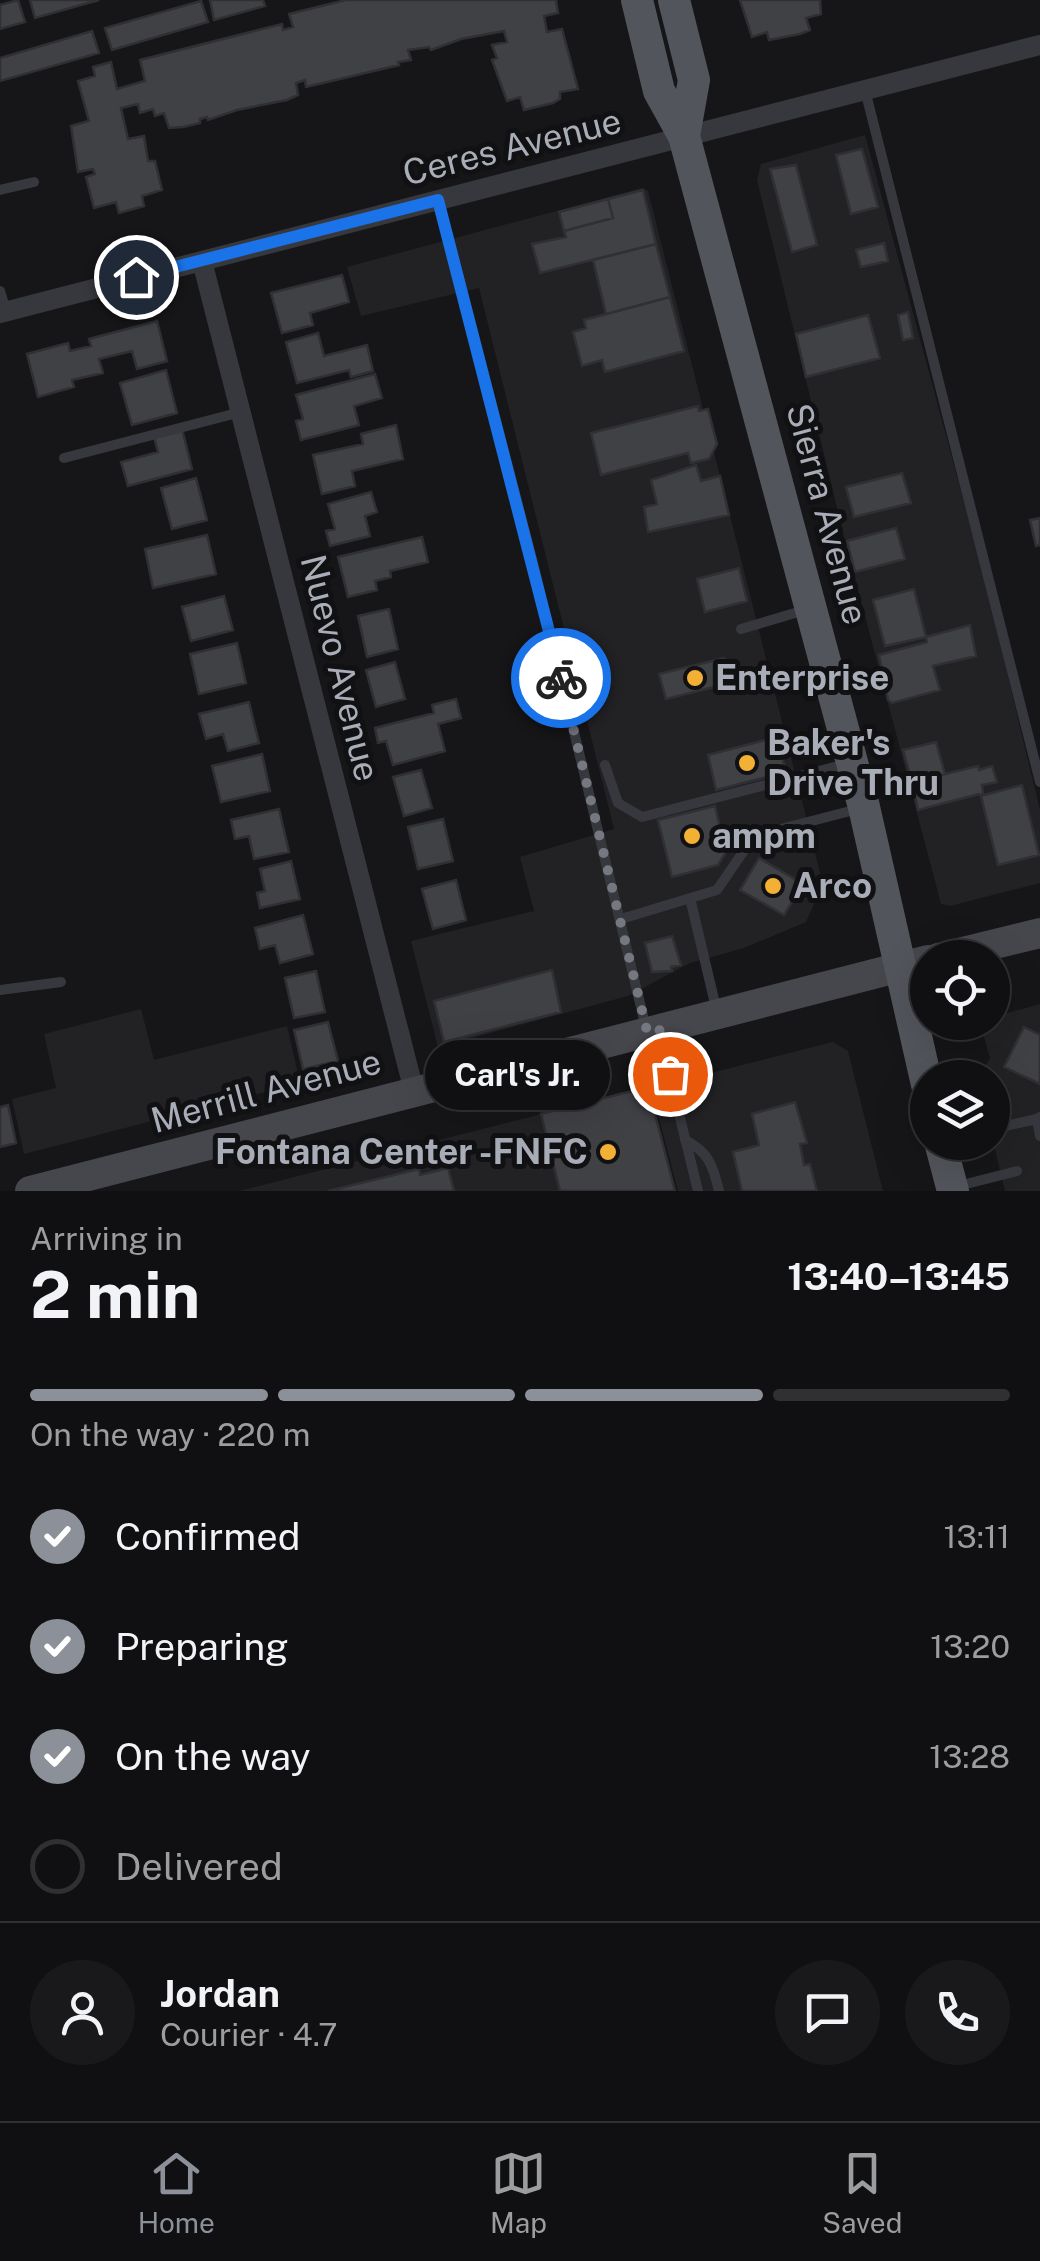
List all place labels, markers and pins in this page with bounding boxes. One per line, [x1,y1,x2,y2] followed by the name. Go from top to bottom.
[94,235,179,320] pin
[715,657,889,698] place label: Enterprise
[684,667,706,689] marker: Enterprise
[767,722,939,803] place label: Baker's Drive Thru
[736,752,758,774] marker: Baker's Drive Thru
[712,815,816,856] place label: ampm
[681,825,703,847] marker: ampm
[793,865,872,906] place label: Arco
[762,875,784,897] marker: Arco
[628,1032,713,1117] pin
[425,1039,610,1109] callout: Carl's Jr.
[215,1131,588,1172] place label: Fontana Center -FNFC
[597,1141,619,1163] marker: Fontana Center -FNFC

